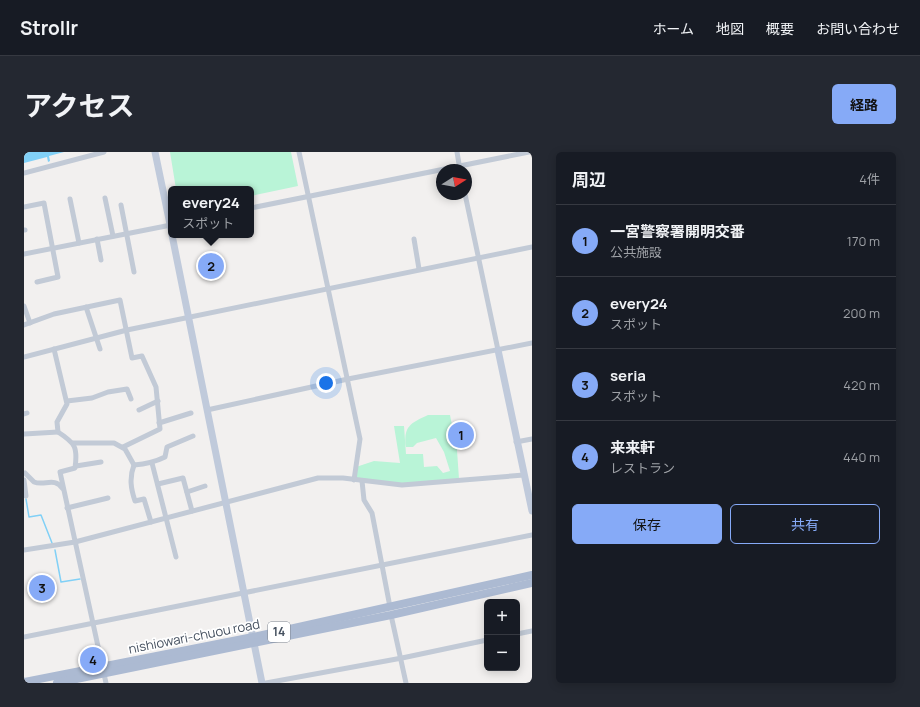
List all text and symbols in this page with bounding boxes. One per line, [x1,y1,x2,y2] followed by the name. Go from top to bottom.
[20,15,78,41] text: Strollr
[652,19,694,38] text: ホーム
[716,19,744,38] text: 地図
[766,19,794,38] text: 概要
[816,19,900,38] text: お問い合わせ
[832,84,896,124] button: 経路
[24,86,135,124] text: アクセス
[436,164,472,200] north arrow
[572,168,606,191] text: 周辺
[859,170,880,188] text: 4件
[168,186,254,238] popup
[182,192,240,213] text: every24
[182,214,234,232] text: スポット
[610,221,745,242] text: 一宮警察署開明交番
[582,232,588,250] text: 1
[847,232,880,250] text: 170 m
[610,243,662,261] text: 公共施設
[198,251,224,281] pin: 2
[610,293,668,314] text: every24
[581,304,589,322] text: 2
[843,304,880,322] text: 200 m
[610,315,662,333] text: スポット
[610,365,646,386] text: seria
[316,373,336,393] your location
[581,376,589,394] text: 3
[843,376,880,394] text: 420 m
[610,387,662,405] text: スポット
[448,420,474,450] pin: 1
[610,437,655,458] text: 来来軒
[581,448,589,466] text: 4
[843,448,880,466] text: 440 m
[610,459,675,477] text: レストラン
[572,504,722,544] button: 保存
[730,504,880,544] button: 共有
[29,573,55,603] pin: 3
[484,599,520,671] map controls
[484,599,520,635] button: +
[127,614,261,658] street label: nishiowari-chuou road
[268,622,290,642] road number: 14
[484,635,520,671] button: −
[80,645,106,675] pin: 4

